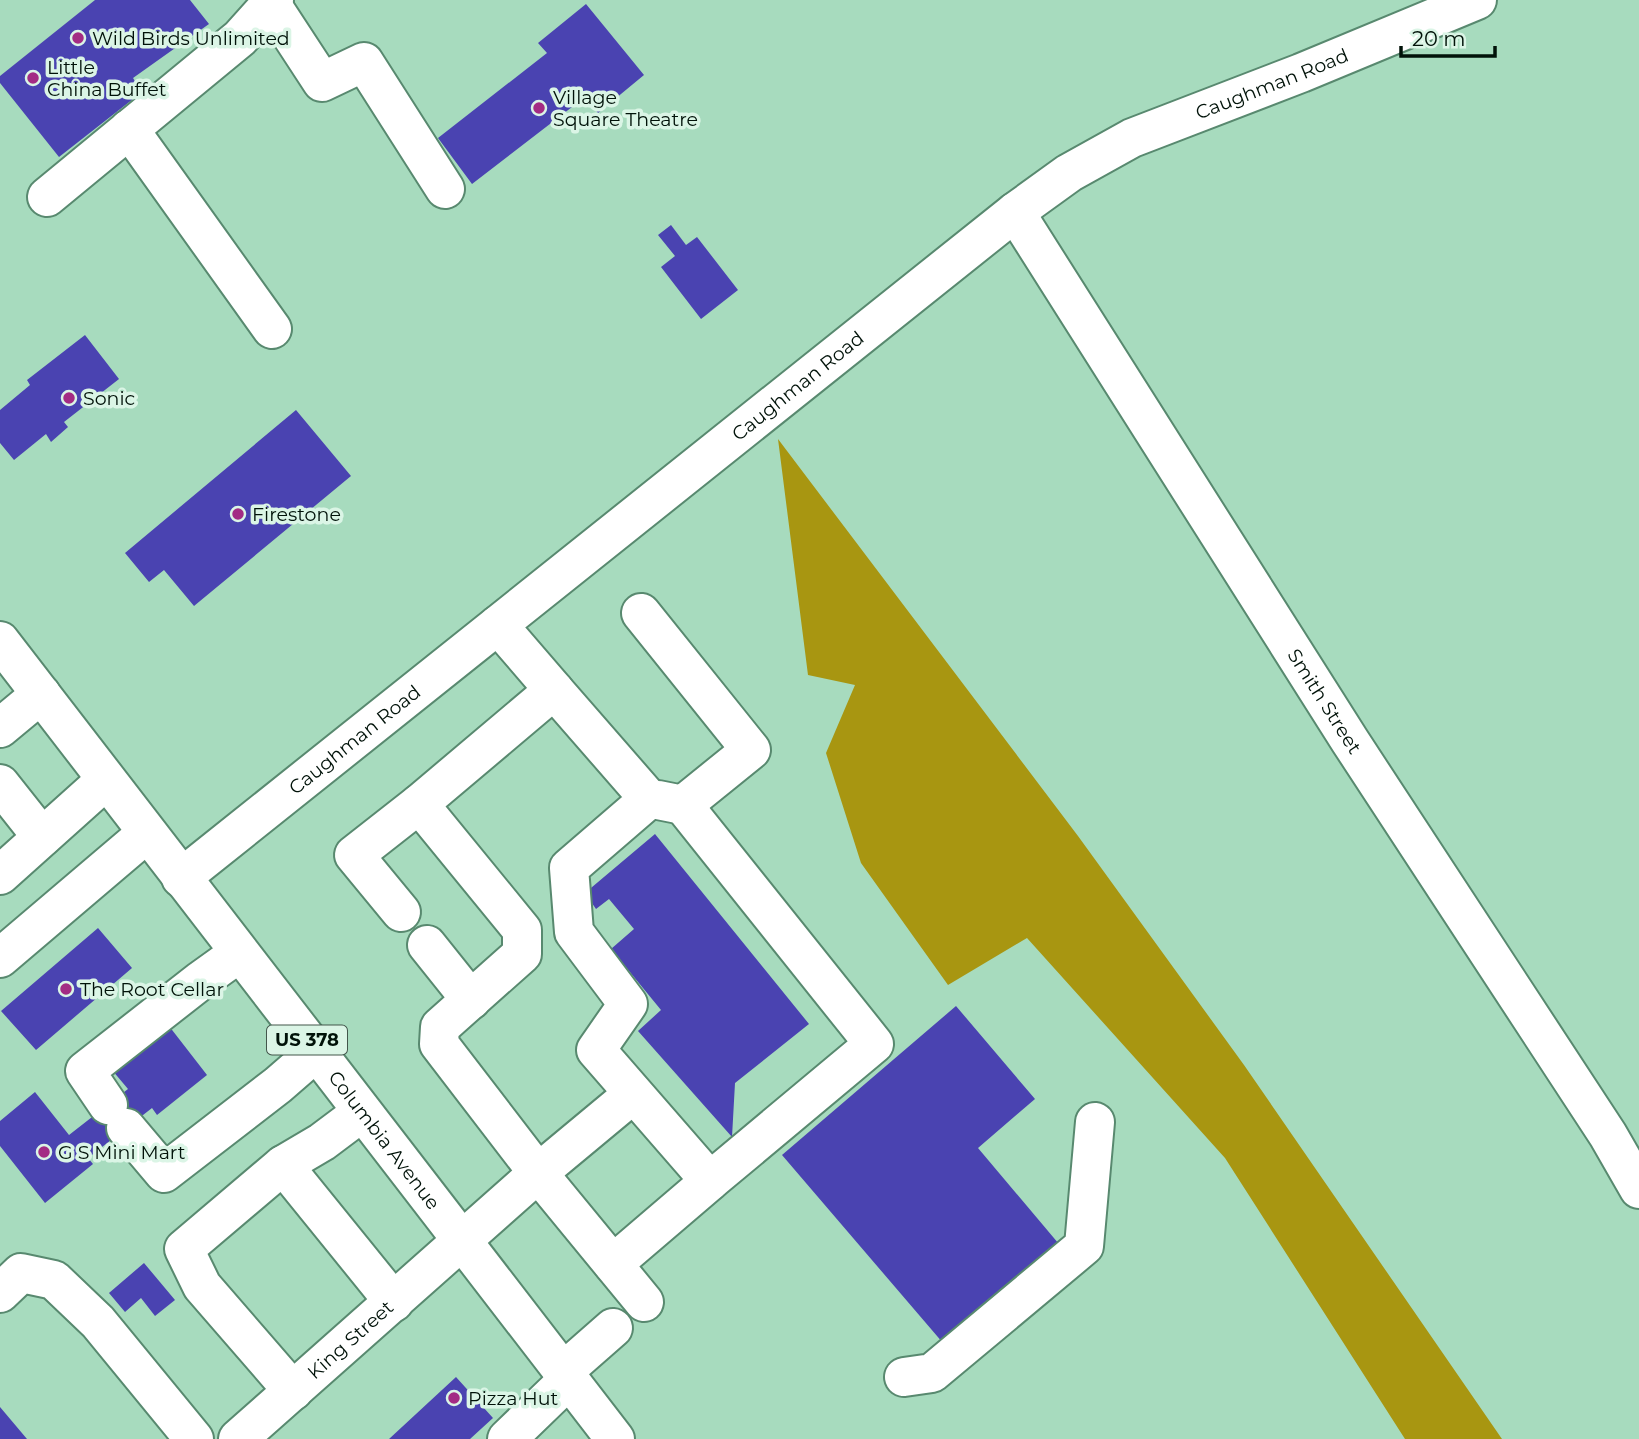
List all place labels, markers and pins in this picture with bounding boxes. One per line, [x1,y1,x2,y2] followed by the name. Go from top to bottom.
[92,27,290,50] place label: Wild Birds Unlimited
[70,30,86,46] marker: Wild Birds Unlimited
[47,56,167,101] place label: Little China Buffet
[25,70,41,86] marker: Little China Buffet
[553,86,698,131] place label: Village Square Theatre
[531,100,547,116] marker: Village Square Theatre
[83,387,135,410] place label: Sonic
[61,390,77,406] marker: Sonic
[252,503,341,526] place label: Firestone
[230,506,246,522] marker: Firestone
[80,978,224,1001] place label: The Root Cellar
[58,981,74,997] marker: The Root Cellar
[58,1141,186,1164] place label: G S Mini Mart
[36,1144,52,1160] marker: G S Mini Mart
[468,1387,559,1410] place label: Pizza Hut
[446,1390,462,1406] marker: Pizza Hut

